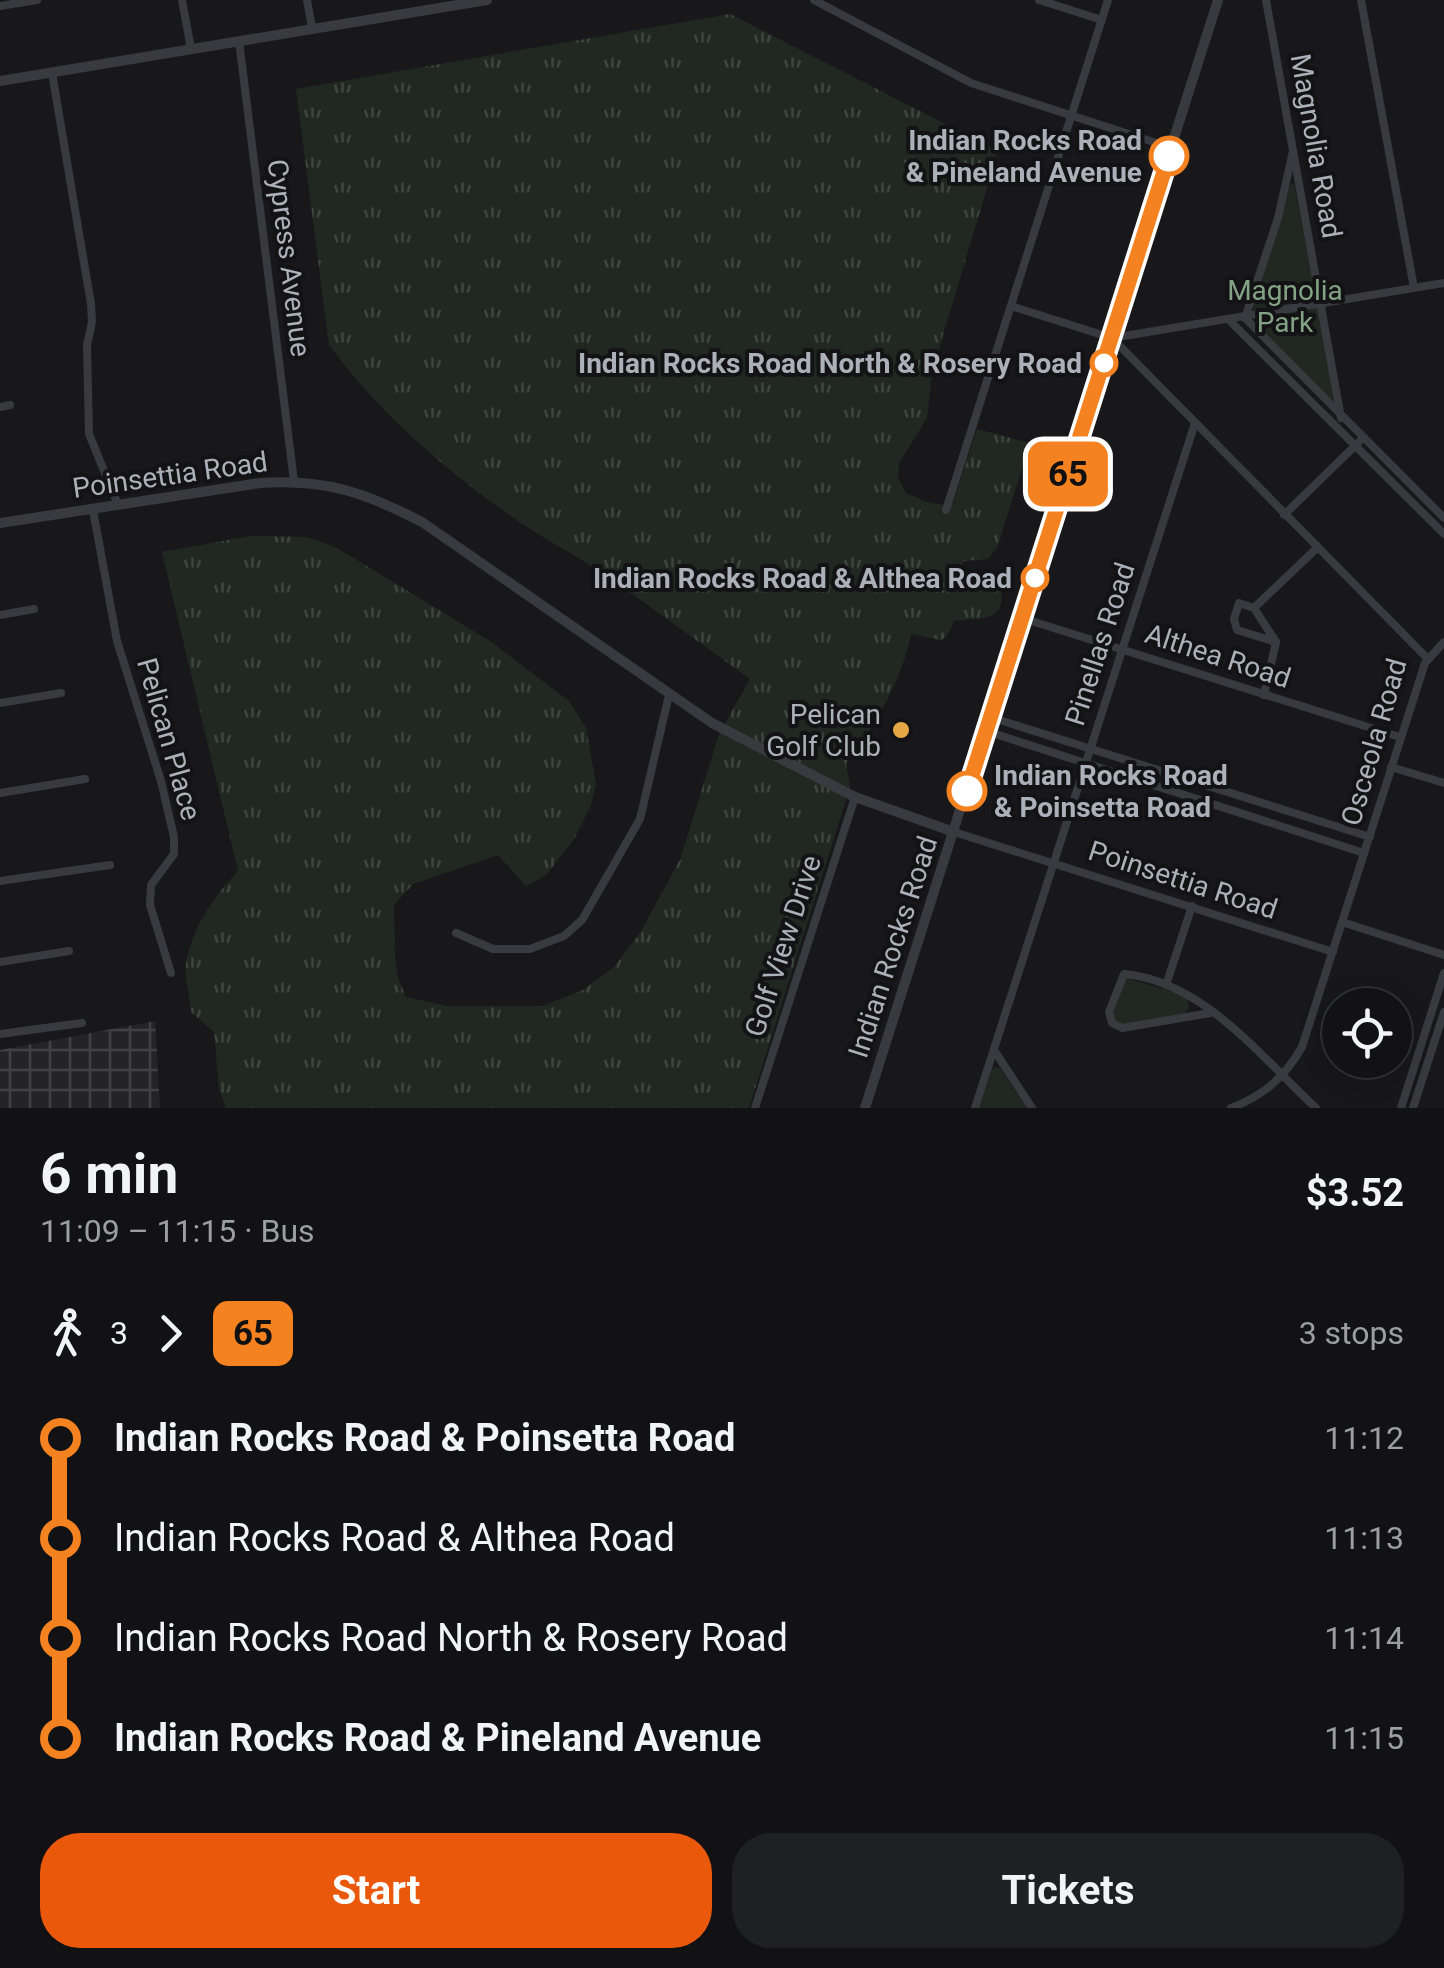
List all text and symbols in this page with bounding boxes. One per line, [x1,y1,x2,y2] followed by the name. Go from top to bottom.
[1284,51,1348,241] street label: Magnolia Road
[906,124,1142,189] place label: Indian Rocks Road & Pineland Avenue
[1150,137,1188,175] marker: Indian Rocks Road & Pineland Avenue
[261,157,317,359] street label: Cypress Avenue
[1227,274,1343,339] park label: Magnolia Park
[578,347,1082,380] place label: Indian Rocks Road North & Rosery Road
[1091,350,1117,376] marker: Indian Rocks Road North & Rosery Road
[1023,442,1113,506] line badge: 65
[70,445,270,505] street label: Poinsettia Road
[1048,454,1088,495] text: 65
[1058,558,1142,730] street label: Pinellas Road
[593,562,1012,595] place label: Indian Rocks Road & Althea Road
[1022,565,1048,591] marker: Indian Rocks Road & Althea Road
[1141,617,1295,695] street label: Althea Road
[130,654,208,824] street label: Pelican Place
[1334,655,1414,829] street label: Osceola Road
[766,698,881,763] place label: Pelican Golf Club
[890,719,912,741] marker: Pelican Golf Club
[994,759,1228,824] place label: Indian Rocks Road & Poinsetta Road
[948,772,986,810] marker: Indian Rocks Road & Poinsetta Road
[842,832,944,1062] street label: Indian Rocks Road
[1084,834,1282,926] street label: Poinsettia Road
[738,851,828,1041] street label: Golf View Drive
[1322,988,1412,1078] map controls
[1322,988,1412,1078] button: locate
[40,1142,178,1206] text: 6 min
[1306,1171,1404,1215] text: $3.52
[40,1212,315,1250] text: 11:09 – 11:15 · Bus
[40,1306,95,1361] icon: walk
[143,1306,198,1361] icon: forward
[233,1313,273,1354] text: 65
[110,1314,128,1352] text: 3
[1299,1314,1404,1352] text: 3 stops
[114,1416,735,1460] text: Indian Rocks Road & Poinsetta Road
[1324,1419,1404,1457] text: 11:12
[114,1516,675,1560] text: Indian Rocks Road & Althea Road
[1324,1519,1404,1557] text: 11:13
[114,1616,788,1660] text: Indian Rocks Road North & Rosery Road
[1324,1619,1404,1657] text: 11:14
[114,1716,761,1760] text: Indian Rocks Road & Pineland Avenue
[1324,1719,1404,1757] text: 11:15
[40,1833,712,1948] button: Start
[732,1833,1404,1948] button: Tickets

